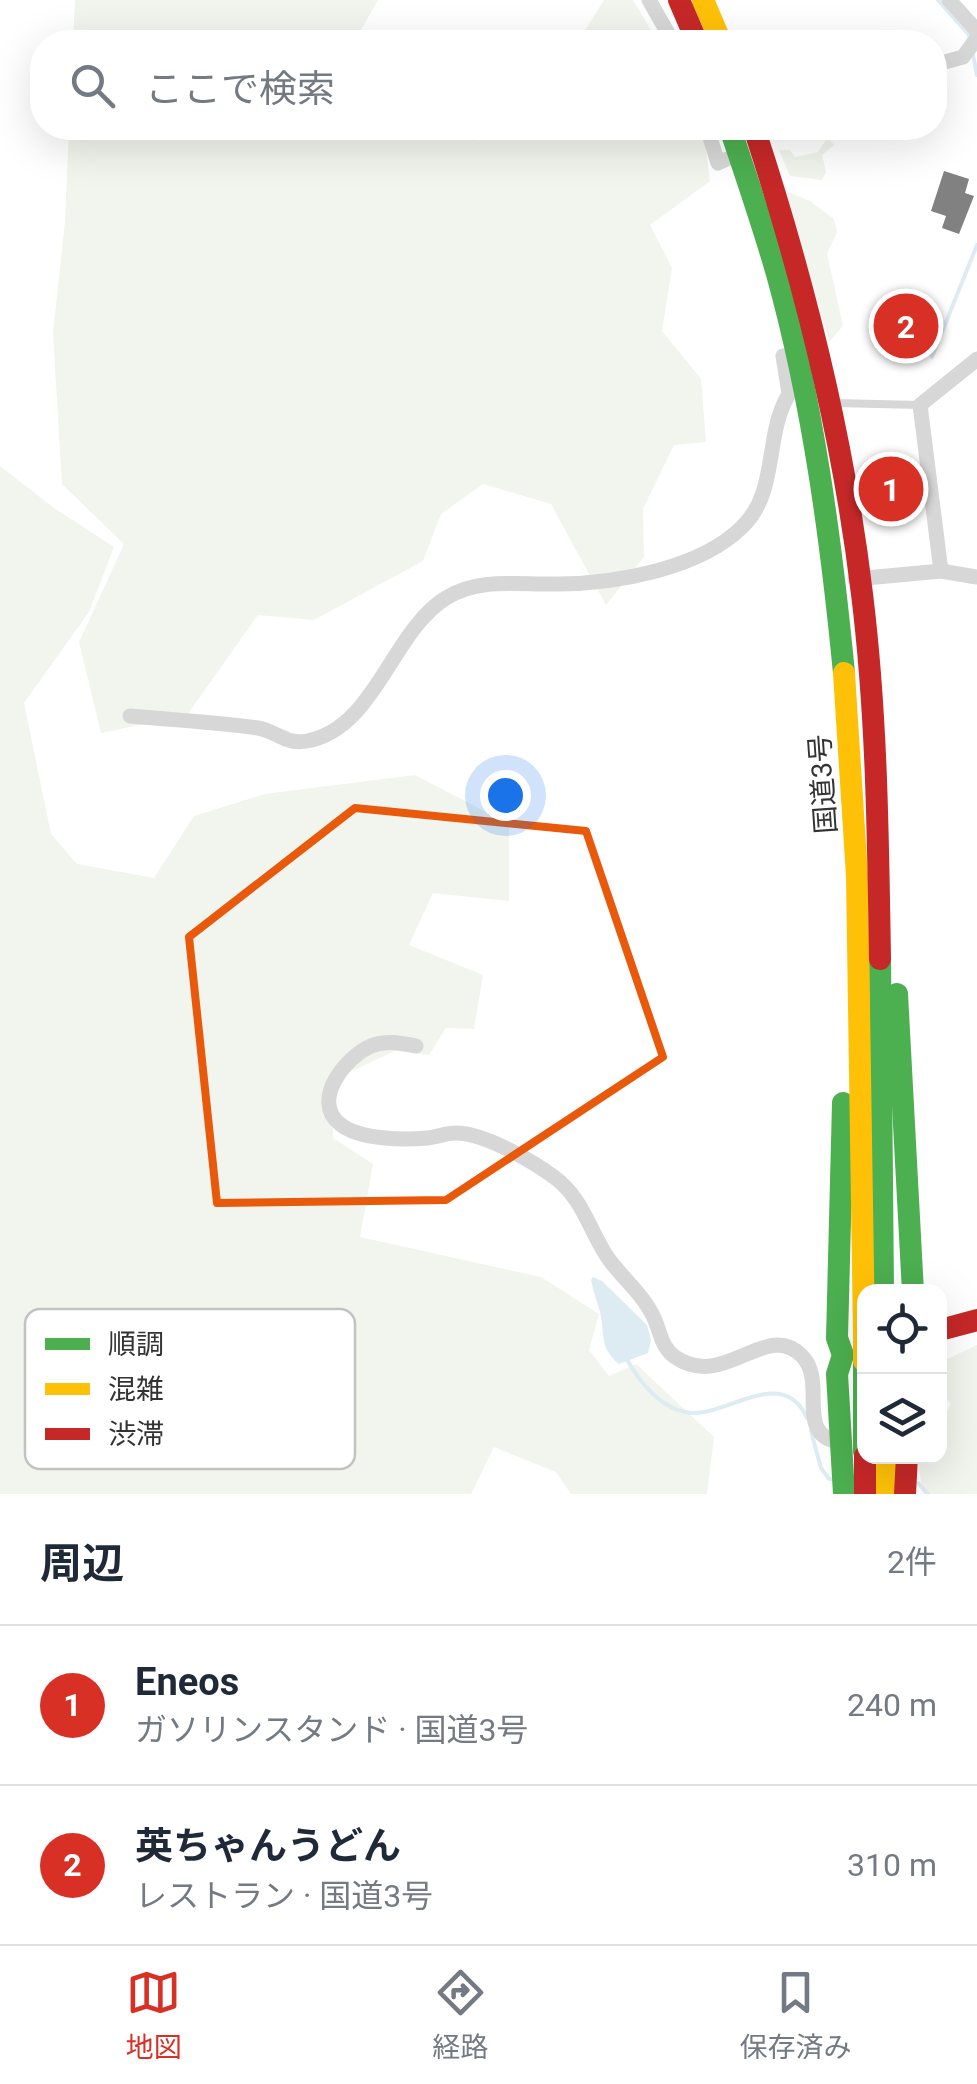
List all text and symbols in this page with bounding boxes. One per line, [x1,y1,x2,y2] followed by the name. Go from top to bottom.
[30,30,947,140] search box
[65,58,120,113] icon: search
[145,67,335,111] text: ここで検索
[874,288,938,364] pin: 2
[858,452,924,526] pin: 1
[803,733,843,835] street label: 国道3号
[480,770,531,821] your location
[857,1284,947,1464] map controls
[857,1284,947,1374] button: locate
[25,1309,355,1469] legend
[108,1328,164,1361] text: 順調
[108,1373,164,1406] text: 混雑
[857,1374,947,1464] button: layers
[108,1418,164,1451] text: 渋滞
[40,1539,124,1588] text: 周辺
[887,1543,937,1581] text: 2件
[135,1660,239,1704] text: Eneos
[63,1686,82,1724] text: 1
[847,1686,937,1724] text: 240 m
[135,1711,529,1749] text: ガソリンスタンド · 国道3号
[135,1824,401,1868] text: 英ちゃんうどん
[63,1846,82,1884] text: 2
[847,1846,937,1884] text: 310 m
[135,1877,433,1915] text: レストラン · 国道3号
[125,1965,182,2065] tab: 地図
[432,1965,489,2065] tab: 経路
[739,1965,852,2065] tab: 保存済み

